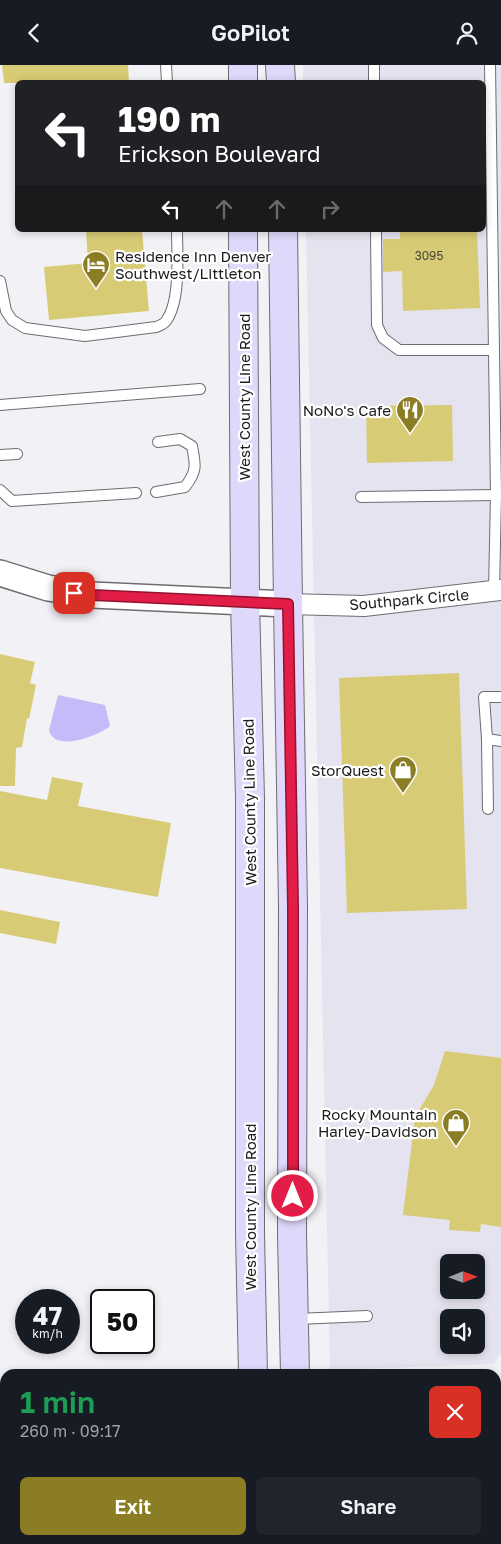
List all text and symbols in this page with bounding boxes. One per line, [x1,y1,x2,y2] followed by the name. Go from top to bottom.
[20,19,48,47] icon: back
[211,19,290,46] text: GoPilot
[453,19,481,47] icon: person
[118,98,220,140] text: 190 m
[35,100,100,165] icon: left
[118,140,321,167] text: Erickson Boulevard
[157,195,185,223] icon: left
[210,195,238,223] icon: ahead
[263,195,291,223] icon: ahead
[316,195,344,223] icon: right
[115,247,271,282] place label: Residence Inn Denver Southwest/Littleton
[415,248,443,263] house number: 3095
[81,250,111,289] hotel icon: Residence Inn Denver Southwest/Littleton
[235,314,253,481] street label: West County Line Road
[395,395,425,434] restaurant icon: NoNo's Cafe
[303,401,391,419] place label: NoNo's Cafe
[53,572,95,614] pin
[60,579,88,607] icon: arrive
[348,585,470,613] street label: Southpark Circle
[239,718,259,886] street label: West County Line Road
[388,755,418,794] shop icon: StorQuest
[311,761,384,779] place label: StorQuest
[318,1105,437,1140] place label: Rocky Mountain Harley-Davidson
[441,1108,471,1147] shop icon: Rocky Mountain Harley-Davidson
[241,1124,259,1291] street label: West County Line Road
[266,1169,318,1221] position arrow
[440,1254,485,1299] north arrow
[440,1254,485,1354] map controls
[90,1289,155,1354] speed limit sign: 50
[33,1300,62,1331] text: 47
[440,1309,485,1354] button: sound
[32,1326,63,1341] text: km/h
[20,1384,95,1420] text: 1 min
[429,1386,481,1438] button: close
[20,1421,120,1441] text: 260 m · 09:17
[20,1477,246,1535] button: Exit
[256,1477,481,1535] button: Share

